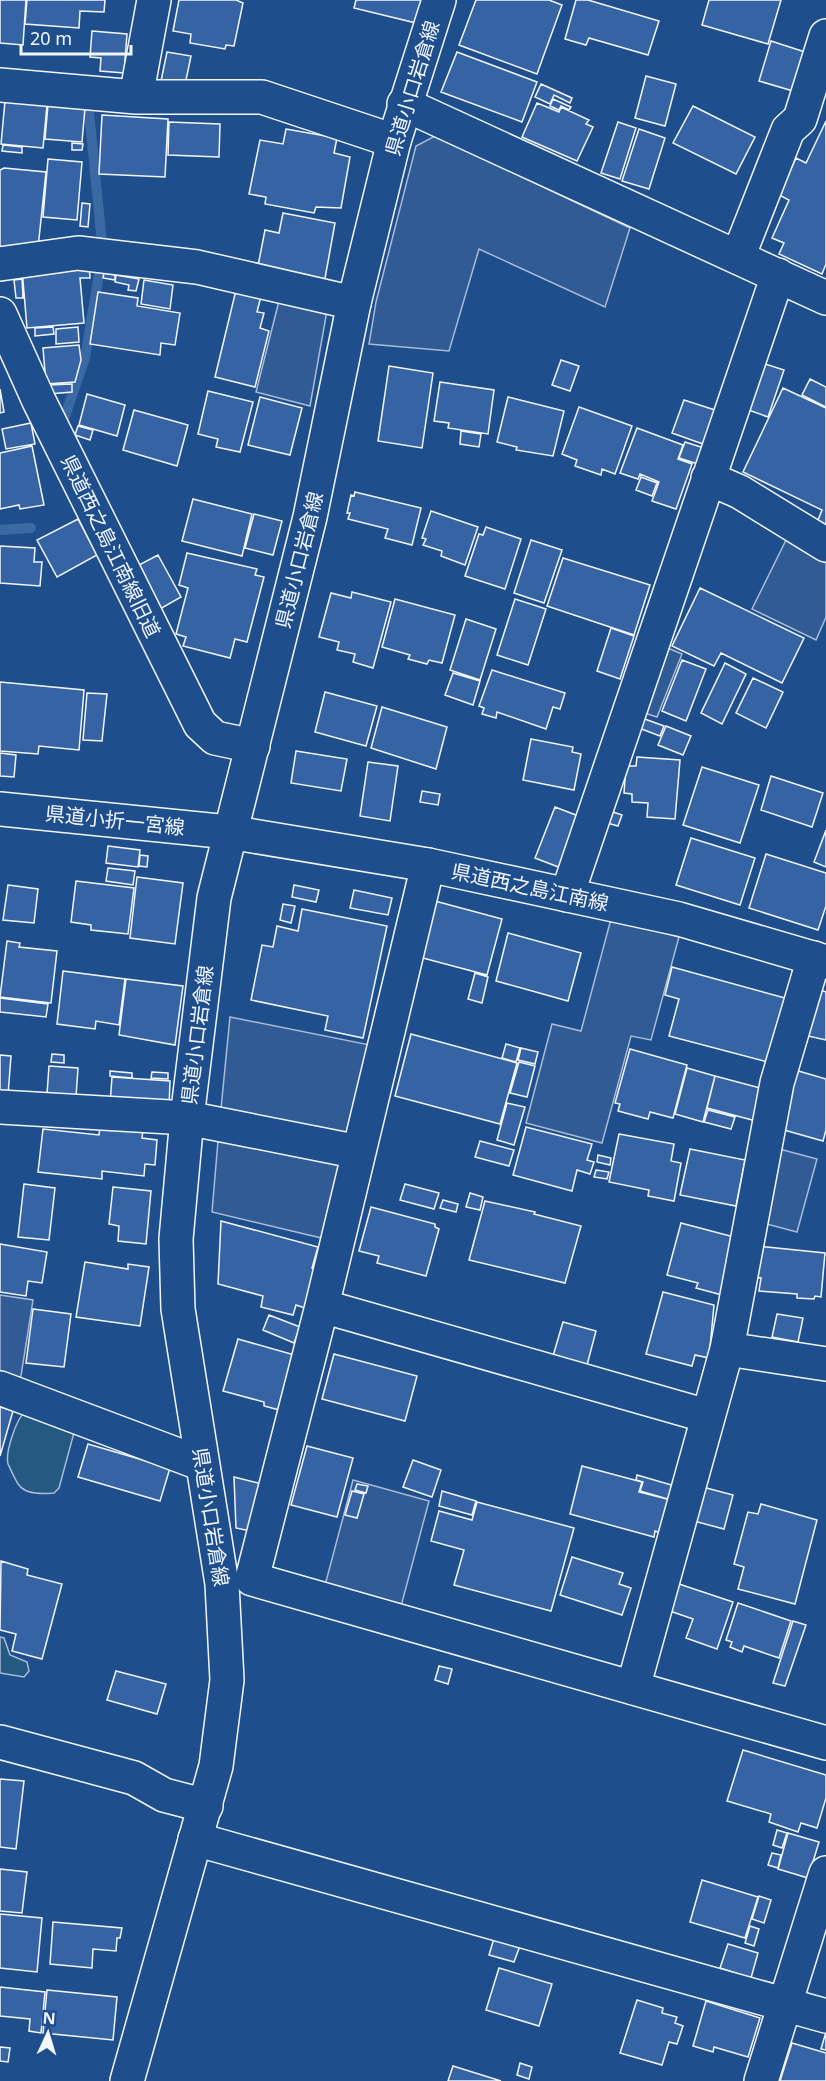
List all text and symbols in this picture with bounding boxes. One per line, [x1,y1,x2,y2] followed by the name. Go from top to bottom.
[379,17,445,159] street label: 県道小口岩倉線
[21,18,130,56] scale bar
[30,26,72,50] text: 20 m
[55,450,167,642] street label: 県道西之島江南線旧道
[269,489,329,631] street label: 県道小口岩倉線
[44,799,186,841] street label: 県道小折一宮線
[449,857,611,917] street label: 県道西之島江南線
[175,964,219,1106] street label: 県道小口岩倉線
[187,1446,235,1588] street label: 県道小口岩倉線
[18,2003,78,2063] north arrow
[42,2007,56,2029] text: N

